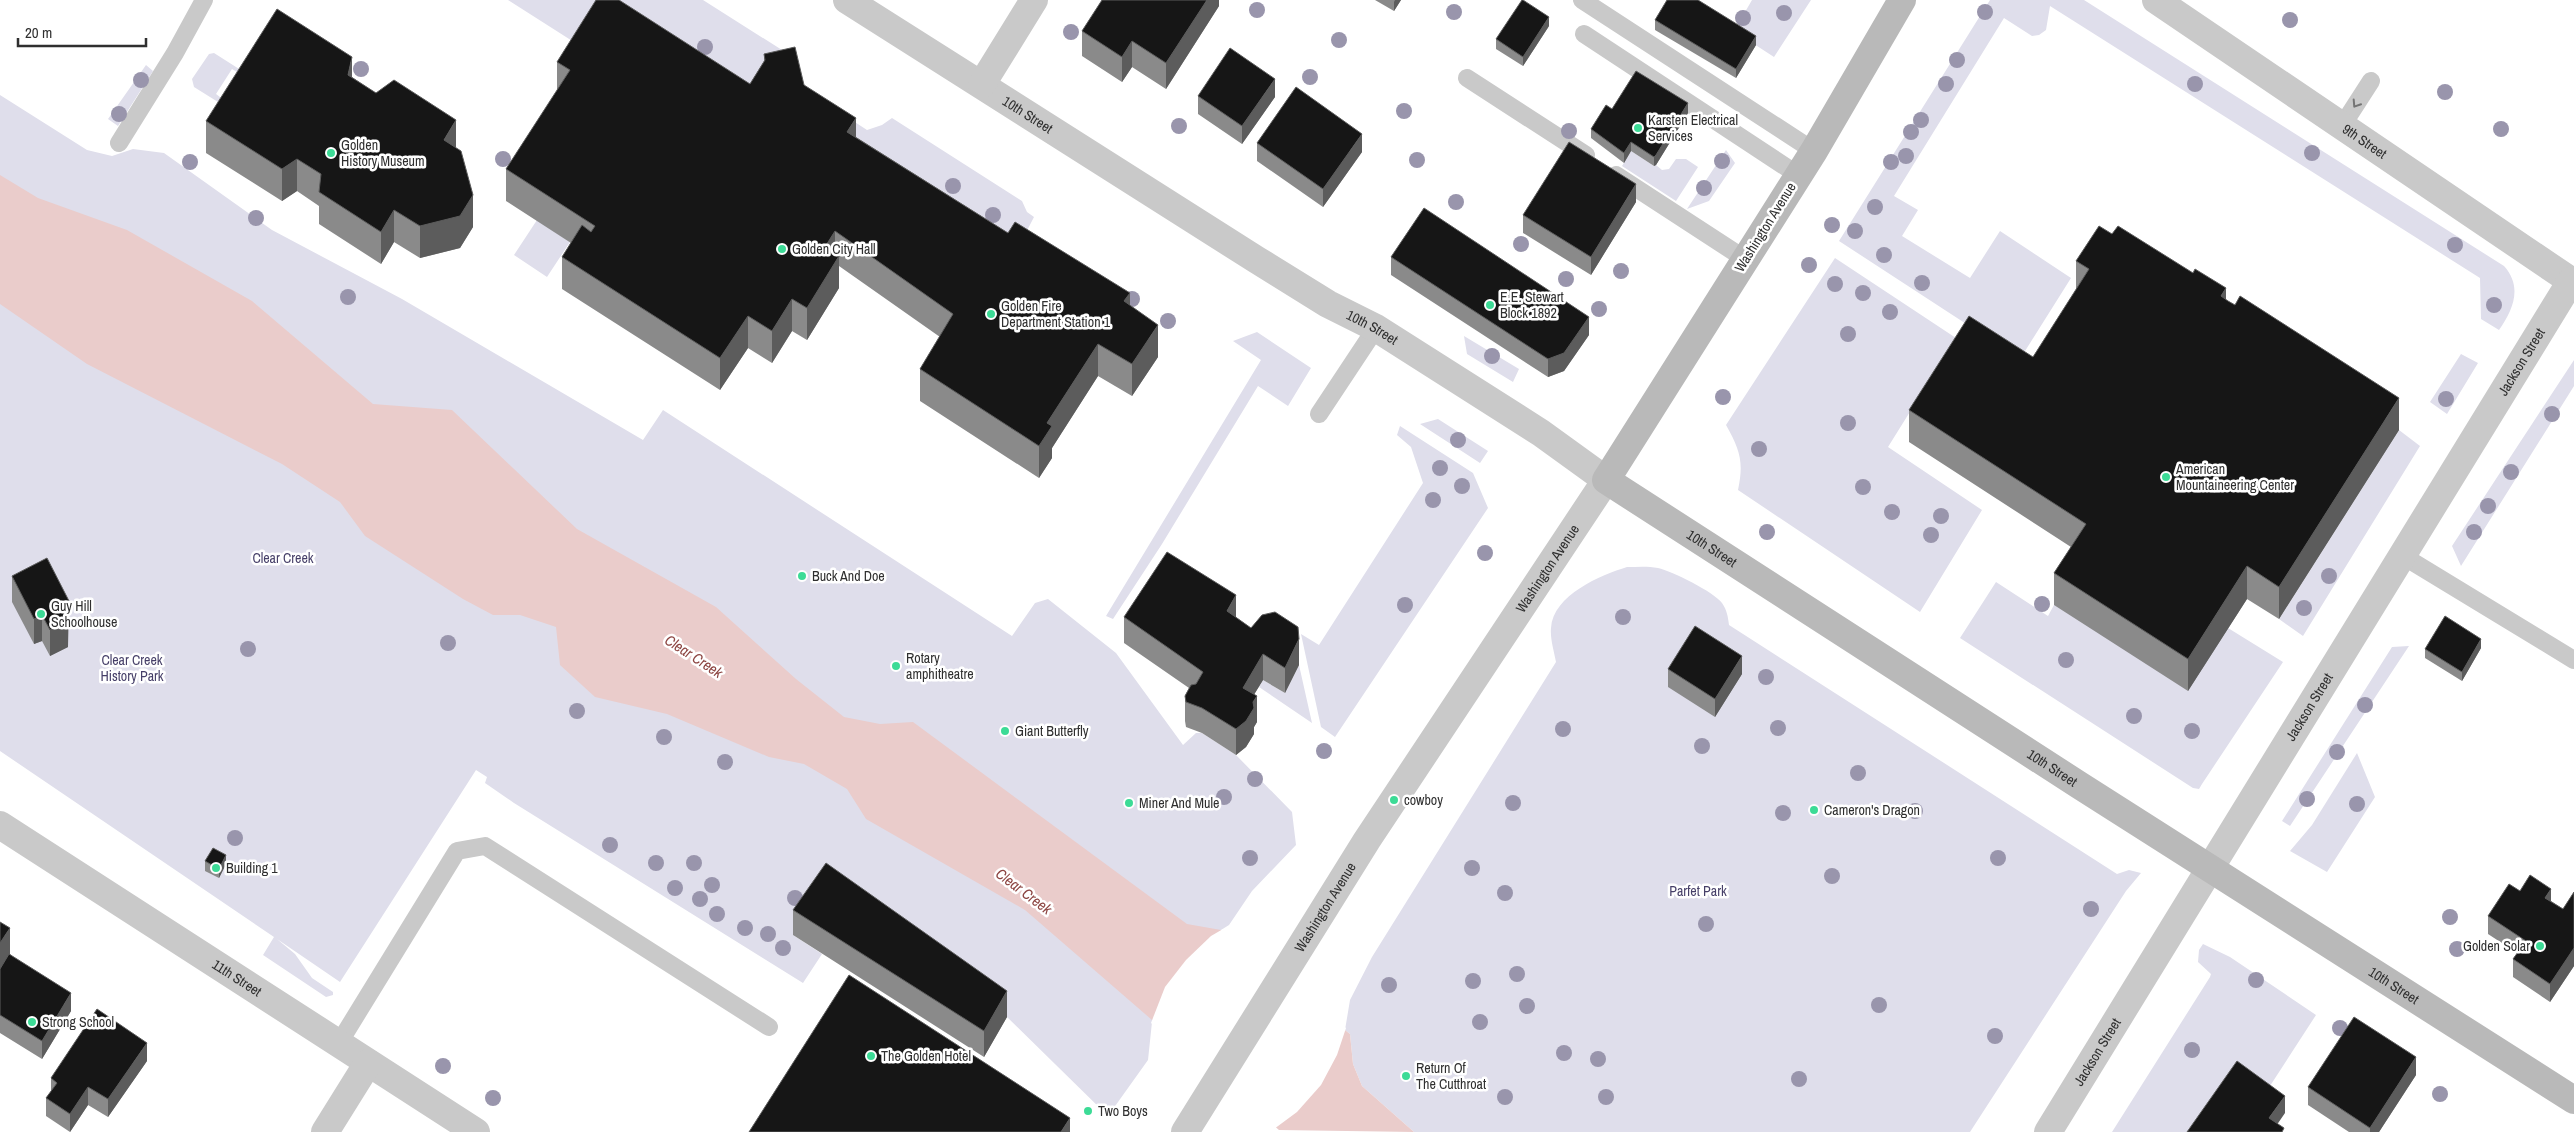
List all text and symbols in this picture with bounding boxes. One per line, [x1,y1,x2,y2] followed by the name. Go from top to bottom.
[18,15,145,47] scale bar
[25,22,52,43] text: 20 m
[999,92,1056,137] street label: 10th Street
[2353,98,2363,107] one-way arrow
[1648,111,1738,145] place label: Karsten Electrical Services
[2339,120,2390,163] street label: 9th Street
[1632,122,1644,134] marker: Karsten Electrical Services
[341,136,425,170] place label: Golden History Museum
[325,147,337,159] marker: Golden History Museum
[1730,179,1800,275] street label: Washington Avenue
[792,240,876,258] place label: Golden City Hall
[776,243,788,255] marker: Golden City Hall
[1500,288,1564,322] place label: E.E. Stewart Block 1892
[1001,297,1111,331] place label: Golden Fire Department Station 1
[1484,299,1496,311] marker: E.E. Stewart Block 1892
[1344,306,1401,349] street label: 10th Street
[985,308,997,320] marker: Golden Fire Department Station 1
[2494,325,2549,399] street label: Jackson Street
[2175,460,2294,494] place label: American Mountaineering Center
[2160,471,2172,483] marker: American Mountaineering Center
[1511,521,1583,616] street label: Washington Avenue
[1683,525,1740,571] street label: 10th Street
[252,549,314,567] park label: Clear Creek
[812,567,885,585] place label: Buck And Doe
[796,570,808,582] marker: Buck And Doe
[51,597,117,631] place label: Guy Hill Schoolhouse
[35,608,47,620] marker: Guy Hill Schoolhouse
[661,629,728,683] water label: Clear Creek
[906,649,974,683] place label: Rotary amphitheatre
[100,651,164,685] park label: Clear Creek History Park
[890,660,902,672] marker: Rotary amphitheatre
[2282,670,2337,744] street label: Jackson Street
[1015,722,1089,740] place label: Giant Butterfly
[999,725,1011,737] marker: Giant Butterfly
[2024,745,2081,791] street label: 10th Street
[1404,791,1443,809] place label: cowboy
[1139,794,1219,812] place label: Miner And Mule
[1388,794,1400,806] marker: cowboy
[1123,797,1135,809] marker: Miner And Mule
[1824,801,1920,819] place label: Cameron's Dragon
[1808,804,1820,816] marker: Cameron's Dragon
[226,859,278,877] place label: Building 1
[1290,859,1360,955] street label: Washington Avenue
[210,862,222,874] marker: Building 1
[991,863,1057,920] water label: Clear Creek
[1669,882,1727,900] park label: Parfet Park
[2463,937,2530,955] place label: Golden Solar
[2534,940,2546,952] marker: Golden Solar
[209,955,265,1000] street label: 11th Street
[2365,963,2422,1008] street label: 10th Street
[42,1013,114,1031] place label: Strong School
[2070,1015,2125,1089] street label: Jackson Street
[26,1016,38,1028] marker: Strong School
[881,1047,971,1065] place label: The Golden Hotel
[865,1050,877,1062] marker: The Golden Hotel
[1416,1059,1486,1093] place label: Return Of The Cutthroat
[1400,1070,1412,1082] marker: Return Of The Cutthroat
[1098,1102,1148,1120] place label: Two Boys
[1082,1105,1094,1117] marker: Two Boys

